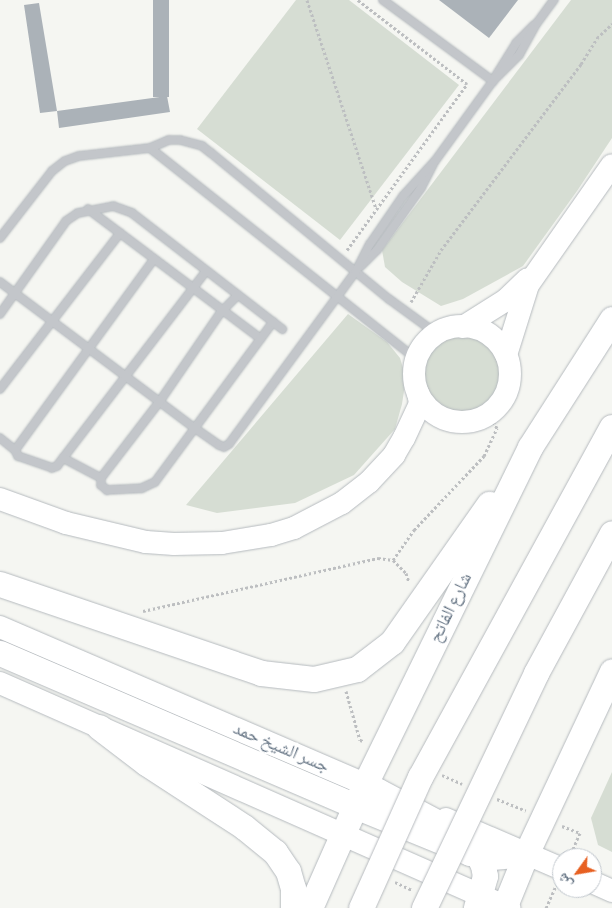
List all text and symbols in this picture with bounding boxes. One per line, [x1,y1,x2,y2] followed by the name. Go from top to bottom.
[425,570,477,646] street label: شارع الفاتح
[230,718,332,778] street label: جسر الشيخ حمد
[552,848,602,898] north arrow
[555,870,575,890] text: ش

